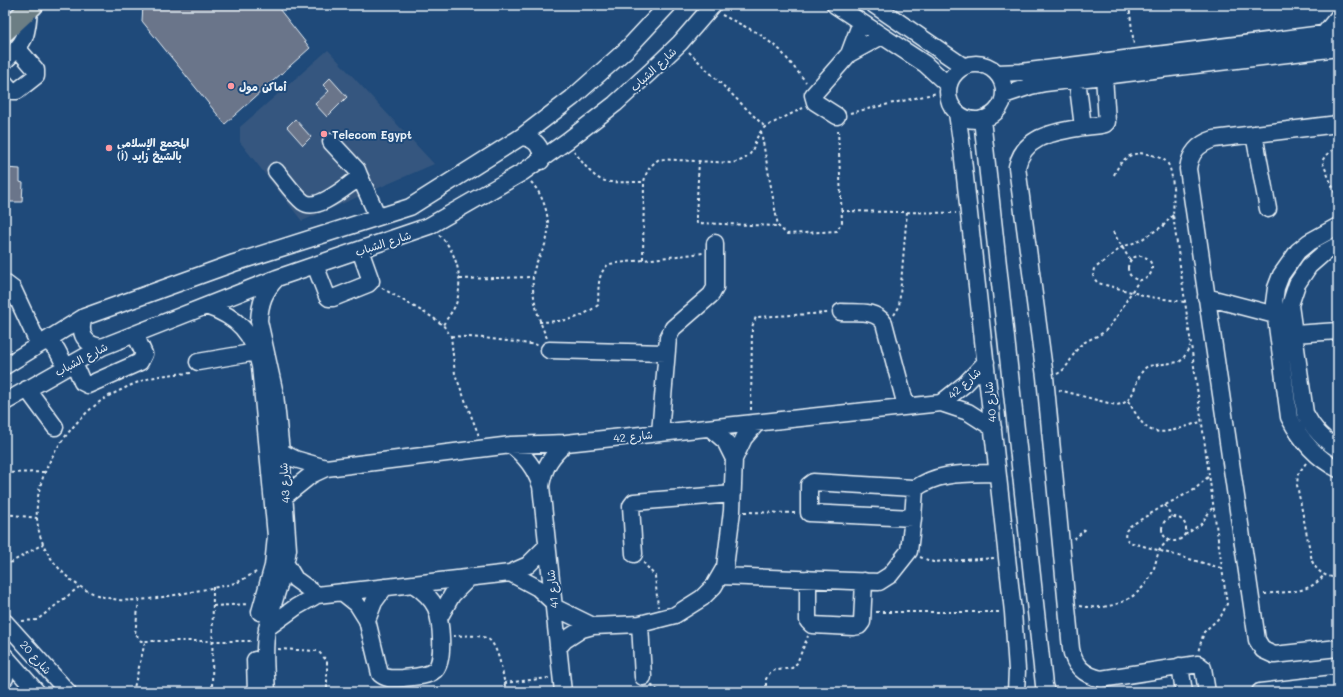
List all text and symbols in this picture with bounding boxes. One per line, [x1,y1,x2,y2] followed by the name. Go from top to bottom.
[627,44,681,96] street label: شارع الشباب
[239,79,286,95] place label: أماكن مول
[226,81,236,91] marker: أماكن مول
[332,127,412,142] place label: Telecom Egypt
[319,129,329,139] marker: Telecom Egypt
[117,135,189,163] place label: المجمع الإسلامي (أ) بالشيخ زايد
[104,143,114,153] marker: المجمع الإسلامي (أ) بالشيخ زايد
[353,227,414,261] street label: شارع الشباب
[52,339,111,381] street label: شارع الشباب
[944,364,985,403] street label: شارع 42
[980,381,1002,423] street label: شارع 40
[612,426,654,448] street label: شارع 42
[275,462,295,504] street label: شارع 43
[543,569,563,609] street label: شارع 41
[15,637,55,678] street label: شارع 20

